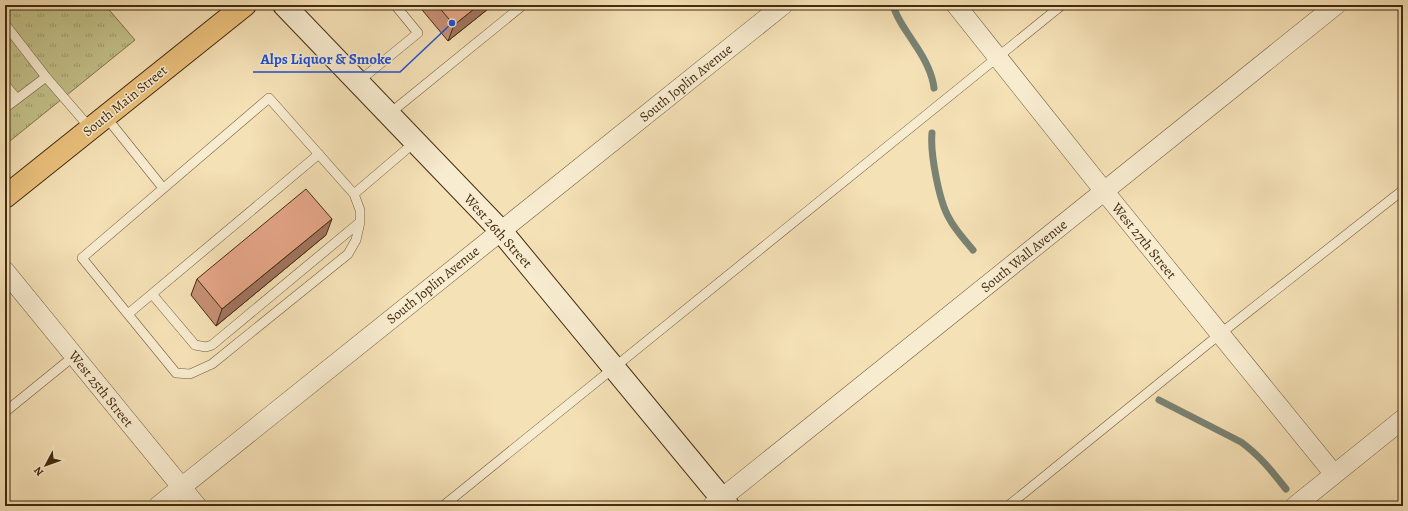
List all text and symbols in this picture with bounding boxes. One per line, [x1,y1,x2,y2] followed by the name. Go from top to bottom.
[636,40,736,126] street label: South Joplin Avenue
[253,45,400,72] callout: Alps Liquor & Smoke
[260,49,391,69] text: Alps Liquor & Smoke
[79,61,172,141] street label: South Main Street
[459,189,537,272] street label: West 26th Street
[1107,198,1181,283] street label: West 27th Street
[977,215,1071,297] street label: South Wall Avenue
[383,242,483,328] street label: South Joplin Avenue
[64,346,138,432] street label: West 25th Street
[26,445,66,485] north arrow
[31,463,47,479] text: N

